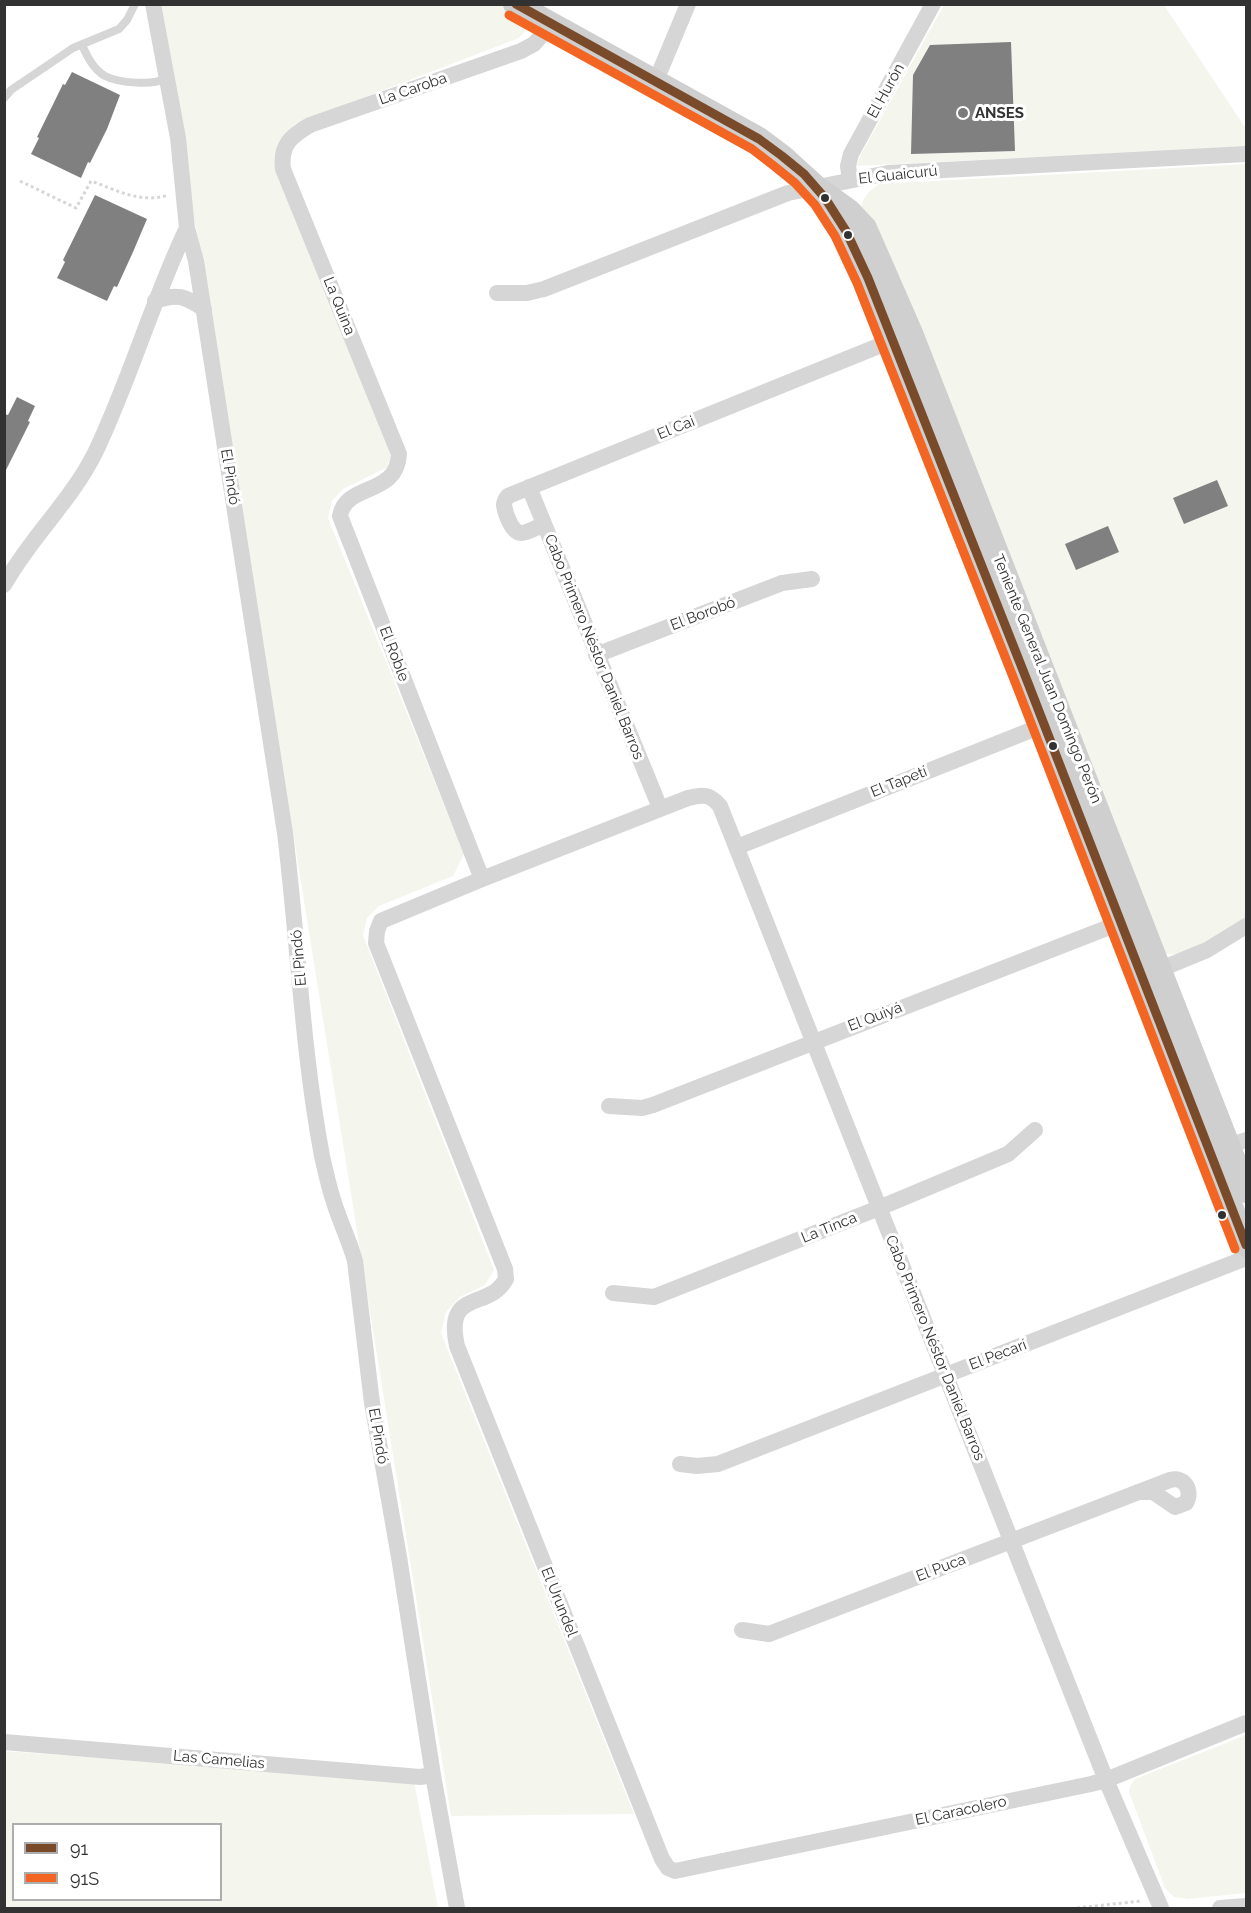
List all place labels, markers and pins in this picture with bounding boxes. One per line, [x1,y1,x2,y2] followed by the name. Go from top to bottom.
[975,104,1024,122] place label: ANSES
[956,106,970,120] marker: ANSES
[819,192,831,204] unlabelled marker
[842,229,854,241] unlabelled marker
[1047,740,1059,752] unlabelled marker
[1216,1209,1228,1221] unlabelled marker

